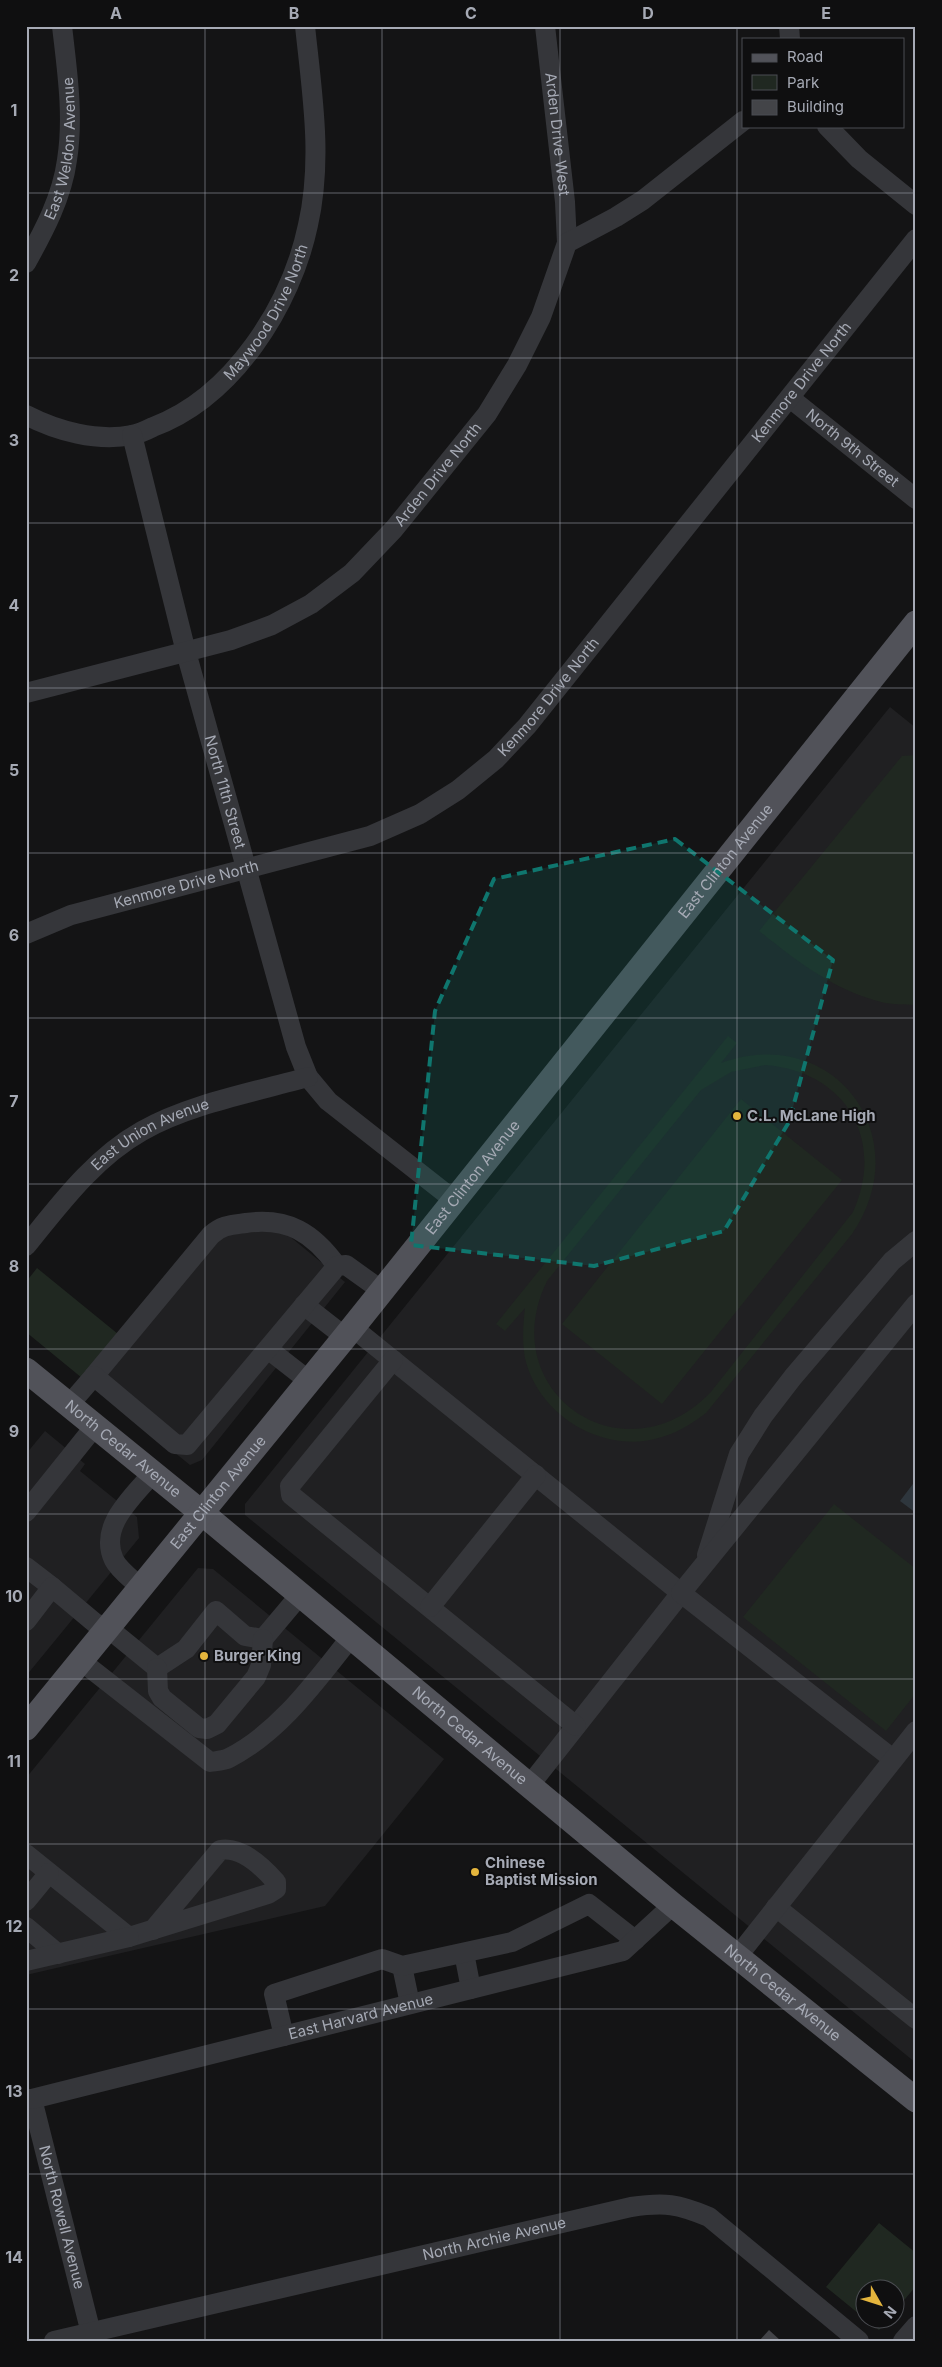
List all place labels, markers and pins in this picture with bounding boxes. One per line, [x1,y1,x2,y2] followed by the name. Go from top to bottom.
[747,1106,876,1125] place label: C.L. McLane High
[731,1110,743,1122] marker: C.L. McLane High
[214,1646,301,1665] place label: Burger King
[198,1650,210,1662] marker: Burger King
[485,1853,598,1889] place label: Chinese Baptist Mission
[469,1866,481,1878] marker: Chinese Baptist Mission

